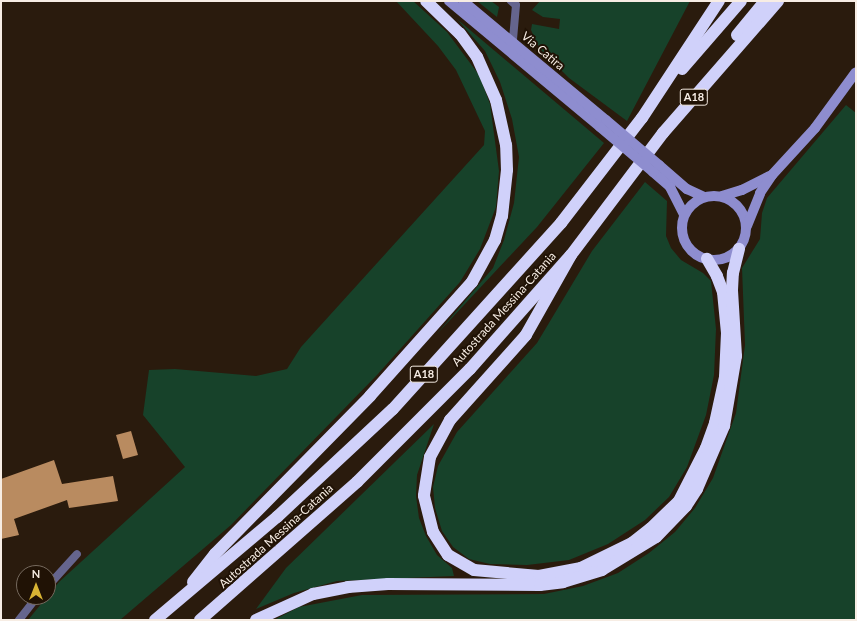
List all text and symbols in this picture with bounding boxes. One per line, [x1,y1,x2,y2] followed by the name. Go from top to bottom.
[519,29,567,73] street label: Via Catira
[679,88,709,106] road number: A18
[449,249,559,369] street label: Autostrada Messina-Catania
[409,365,439,383] road number: A18
[216,481,336,591] street label: Autostrada Messina-Catania
[16,565,56,605] north arrow
[32,567,40,580] text: N

